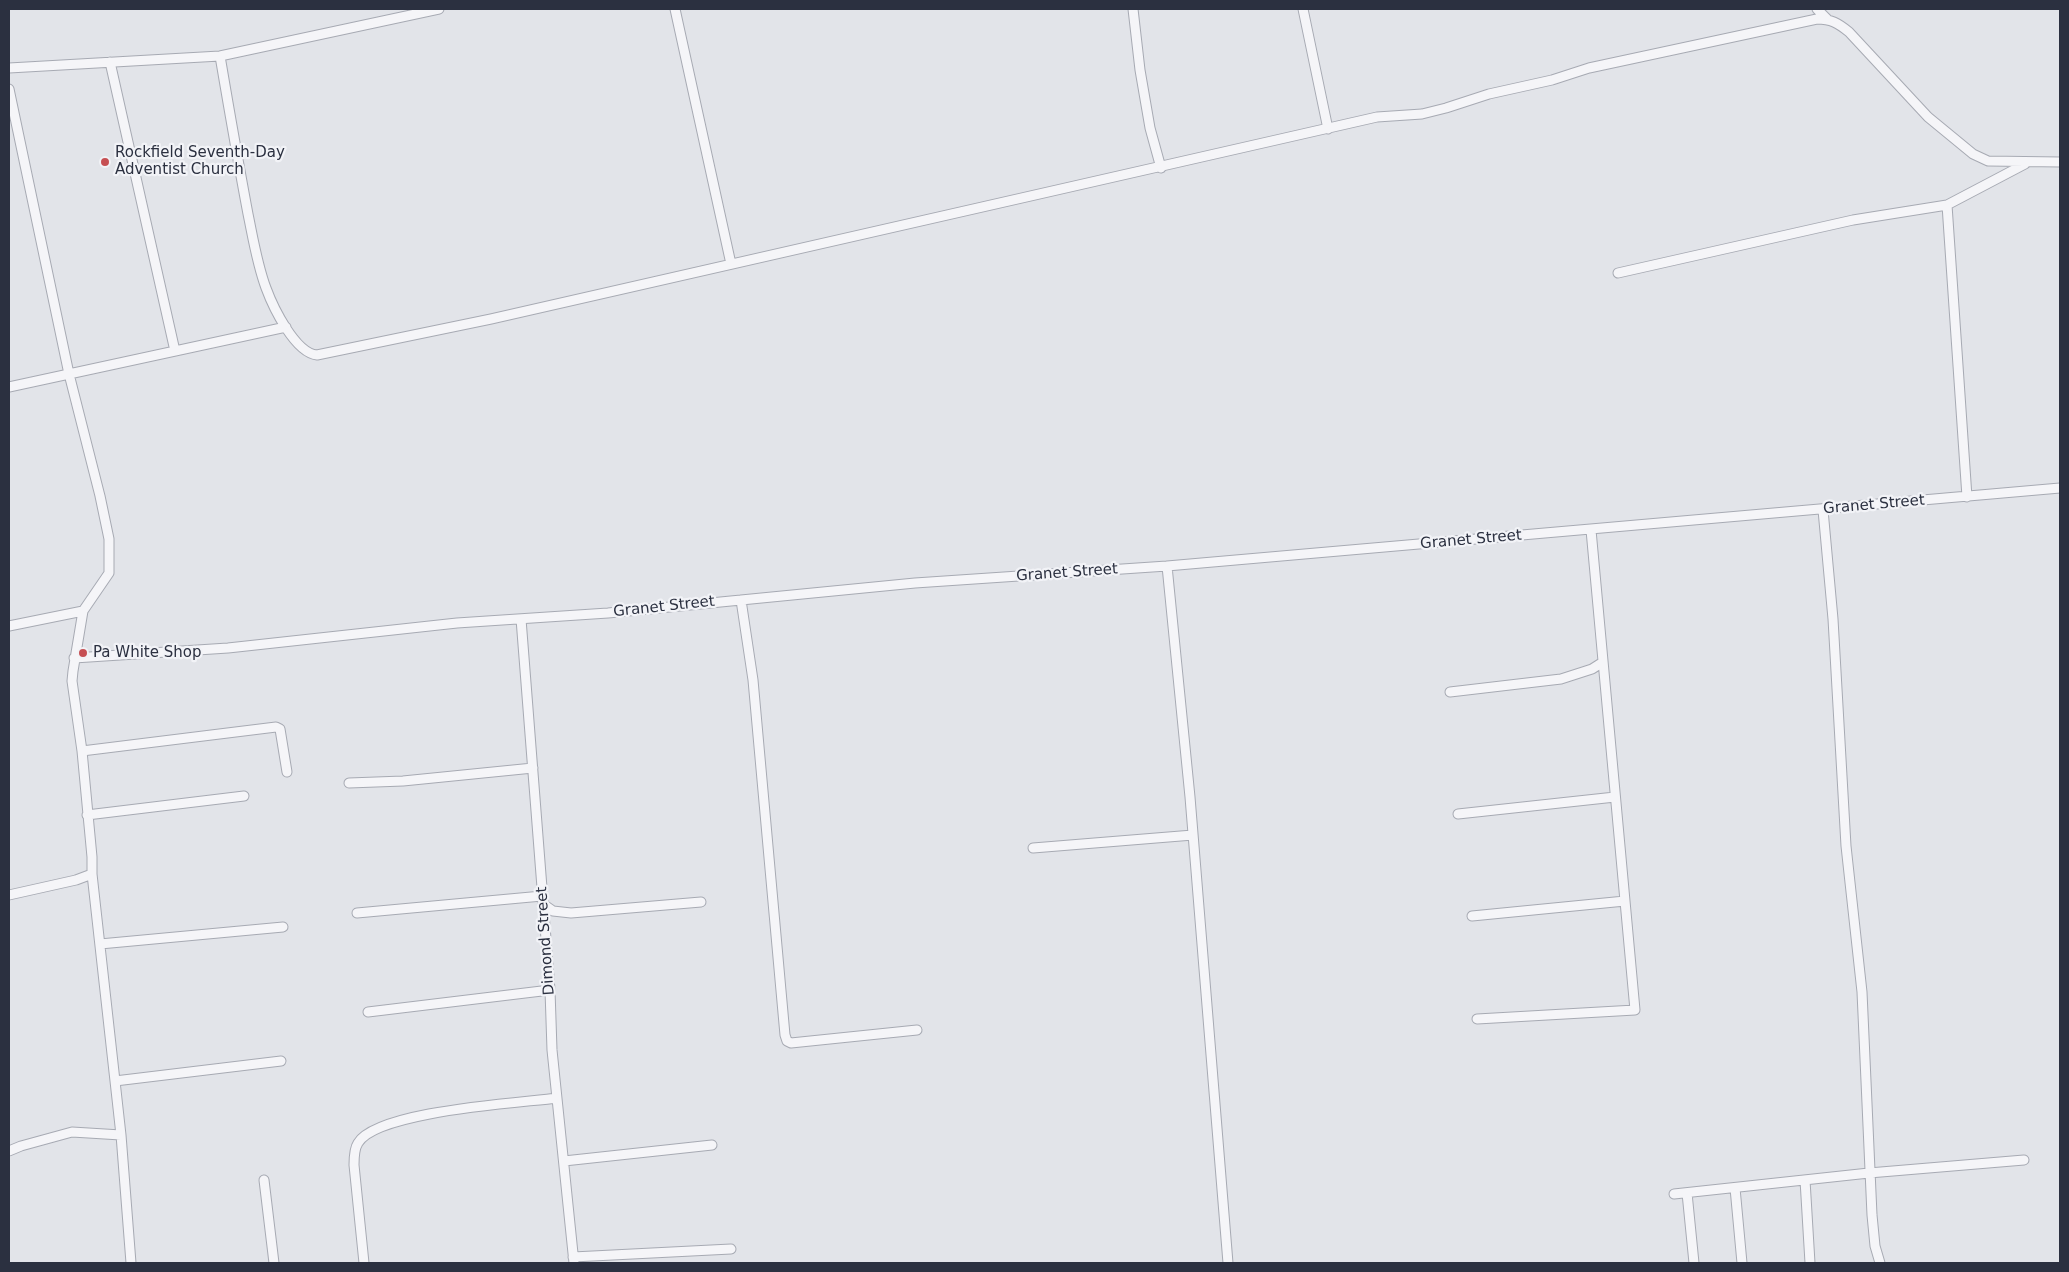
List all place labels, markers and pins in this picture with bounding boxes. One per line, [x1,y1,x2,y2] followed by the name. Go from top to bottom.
[115,144,285,179] place label: Rockfield Seventh-Day Adventist Church
[99,156,111,168] marker: Rockfield Seventh-Day Adventist Church
[93,644,201,662] place label: Pa White Shop
[77,647,89,659] marker: Pa White Shop

